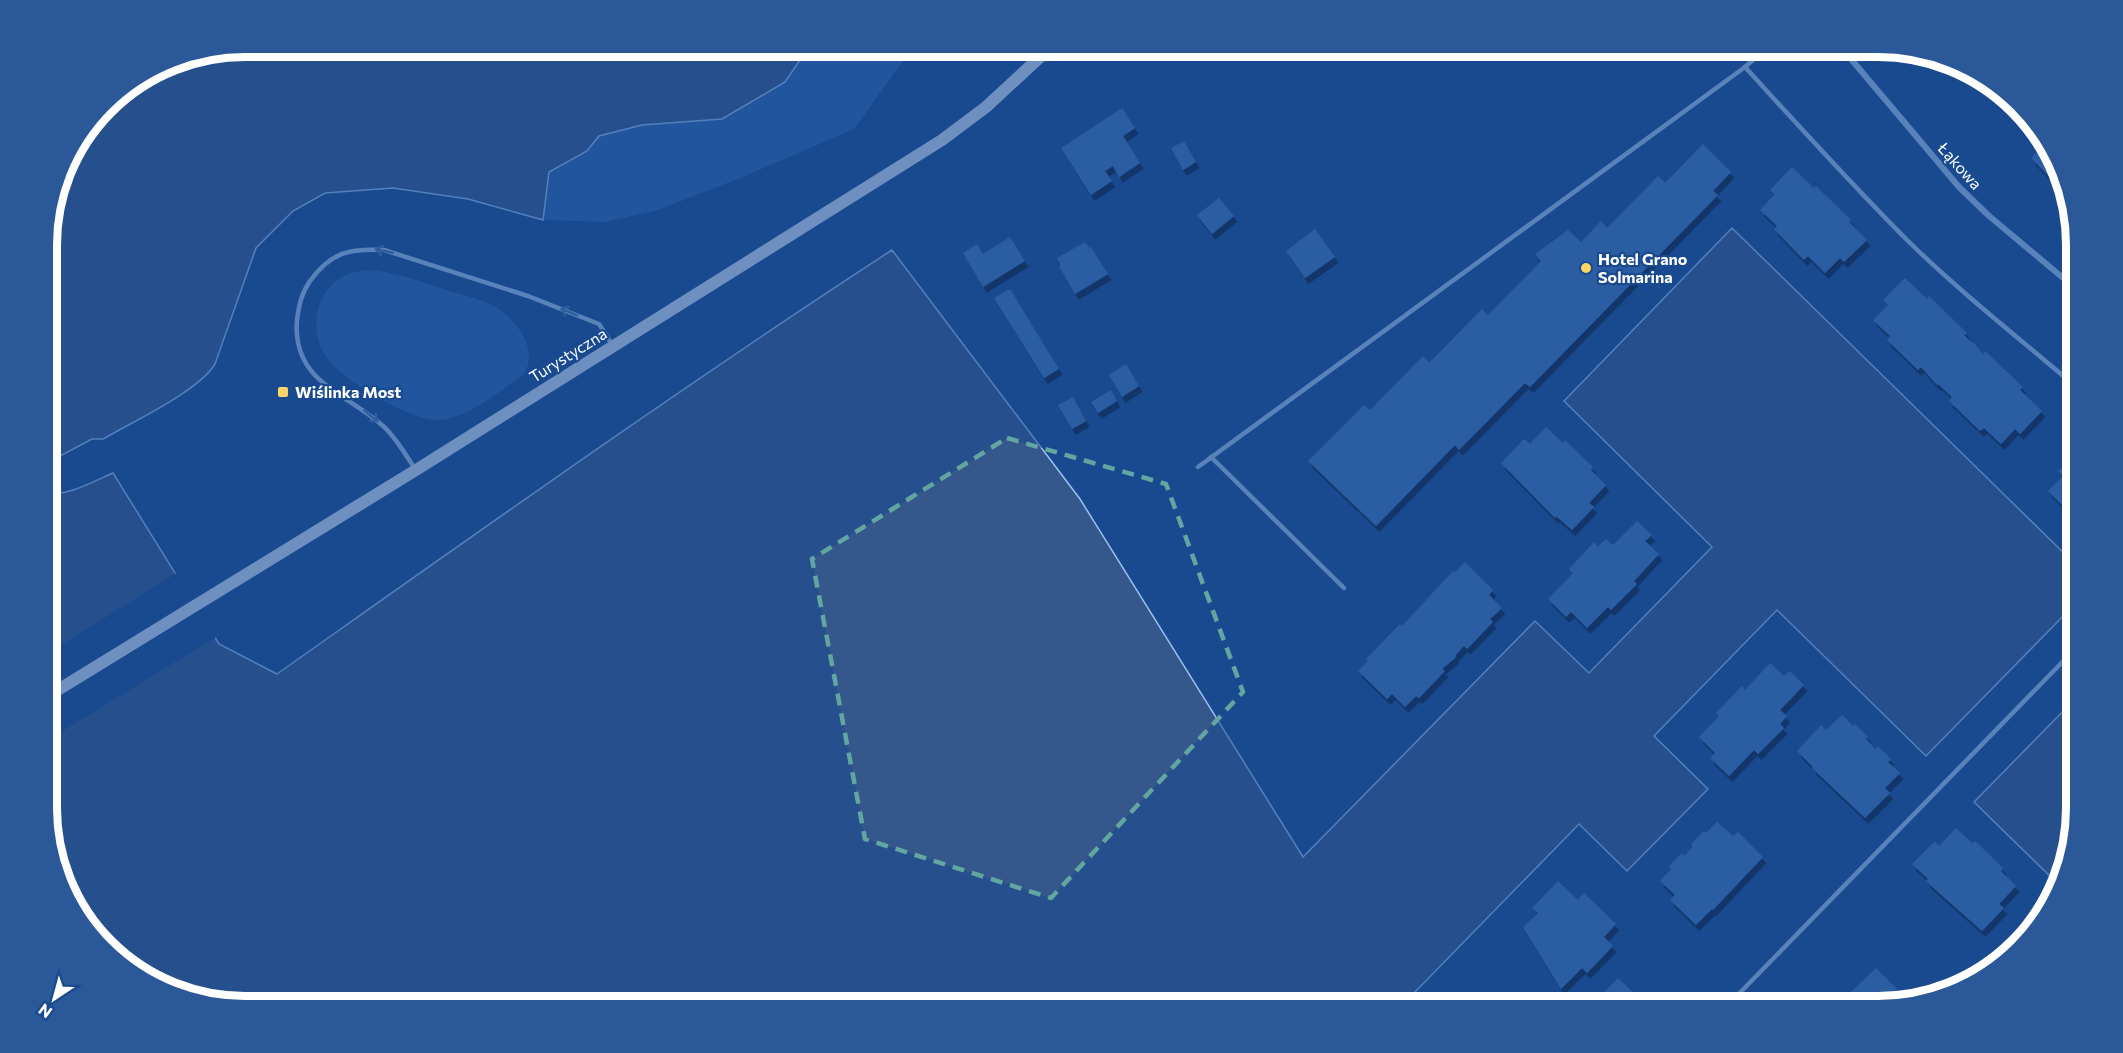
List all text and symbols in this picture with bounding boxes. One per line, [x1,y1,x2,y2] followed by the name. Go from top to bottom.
[1934,138,1986,193] street label: Łąkowa
[375,245,394,256] one-way arrow
[1598,249,1688,286] place label: Hotel Grano Solmarina
[1579,261,1593,275] marker: Hotel Grano Solmarina
[560,306,579,317] one-way arrow
[526,323,610,386] street label: Turystyczna
[295,382,401,401] place label: Wiślinka Most
[276,385,290,399] marker: Wiślinka Most
[363,409,379,422] one-way arrow
[24,969,84,1029] north arrow
[34,1000,55,1023] text: N

